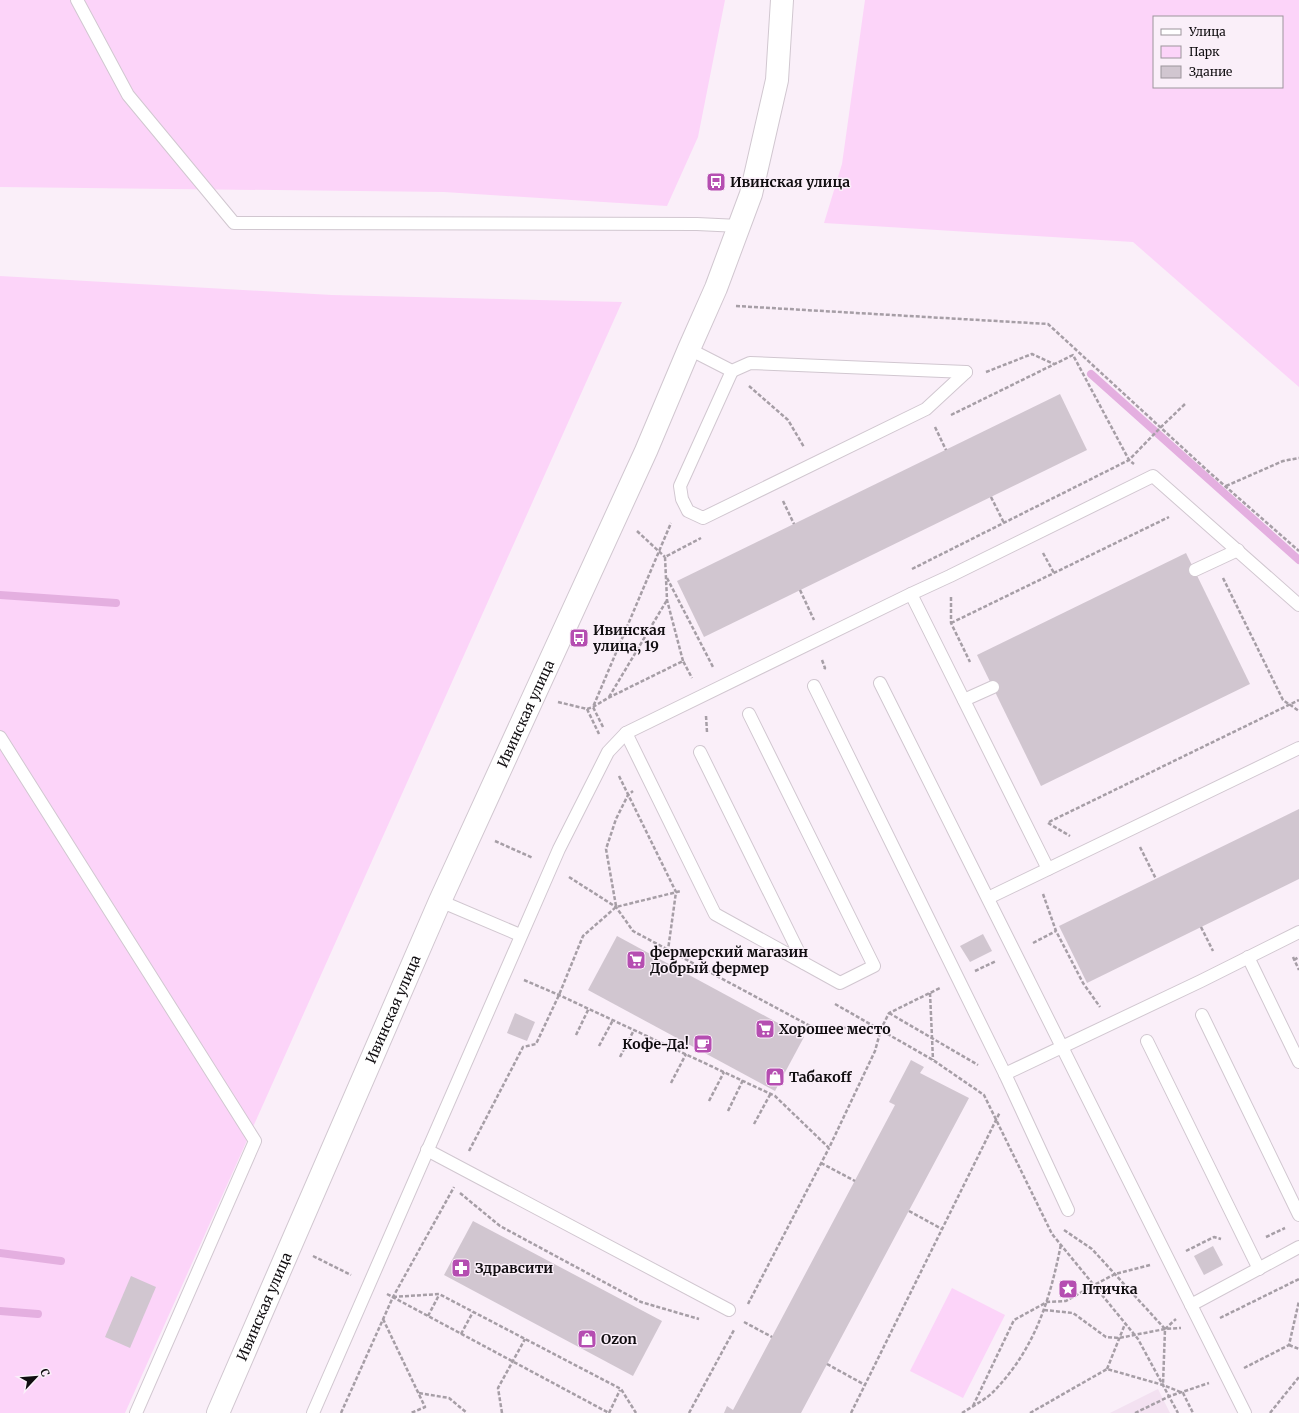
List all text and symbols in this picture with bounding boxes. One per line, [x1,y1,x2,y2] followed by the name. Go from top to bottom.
[1153,16,1283,88] legend
[1188,24,1226,39] text: Улица
[1189,44,1220,59] text: Парк
[1189,64,1232,79] text: Здание
[705,171,727,193] bus stop icon: Ивинская улица
[730,173,850,191] place label: Ивинская улица
[593,621,666,655] place label: Ивинская улица, 19
[568,627,590,649] bus stop icon: Ивинская улица, 19
[493,657,558,771] street label: Ивинская улица
[650,943,808,977] place label: фермерский магазин Добрый фермер
[625,949,647,971] supermarket icon: фермерский магазин Добрый фермер
[362,952,425,1066] street label: Ивинская улица
[754,1018,776,1040] supermarket icon: Хорошее место
[779,1020,891,1038] place label: Хорошее место
[692,1033,714,1055] cafe icon: Кофе-Да!
[622,1035,689,1053] place label: Кофе-Да!
[764,1066,786,1088] shop icon: Табакoff
[789,1068,852,1086] place label: Табакoff
[233,1249,296,1364] street label: Ивинская улица
[450,1257,472,1279] pharmacy icon: Здравсити
[475,1259,553,1277] place label: Здравсити
[1057,1278,1079,1300] place icon: Птичка
[1082,1280,1138,1298] place label: Птичка
[576,1328,598,1350] shop icon: Ozon
[601,1330,637,1348] place label: Ozon
[16,1357,56,1397] north arrow
[37,1366,53,1379] text: С

